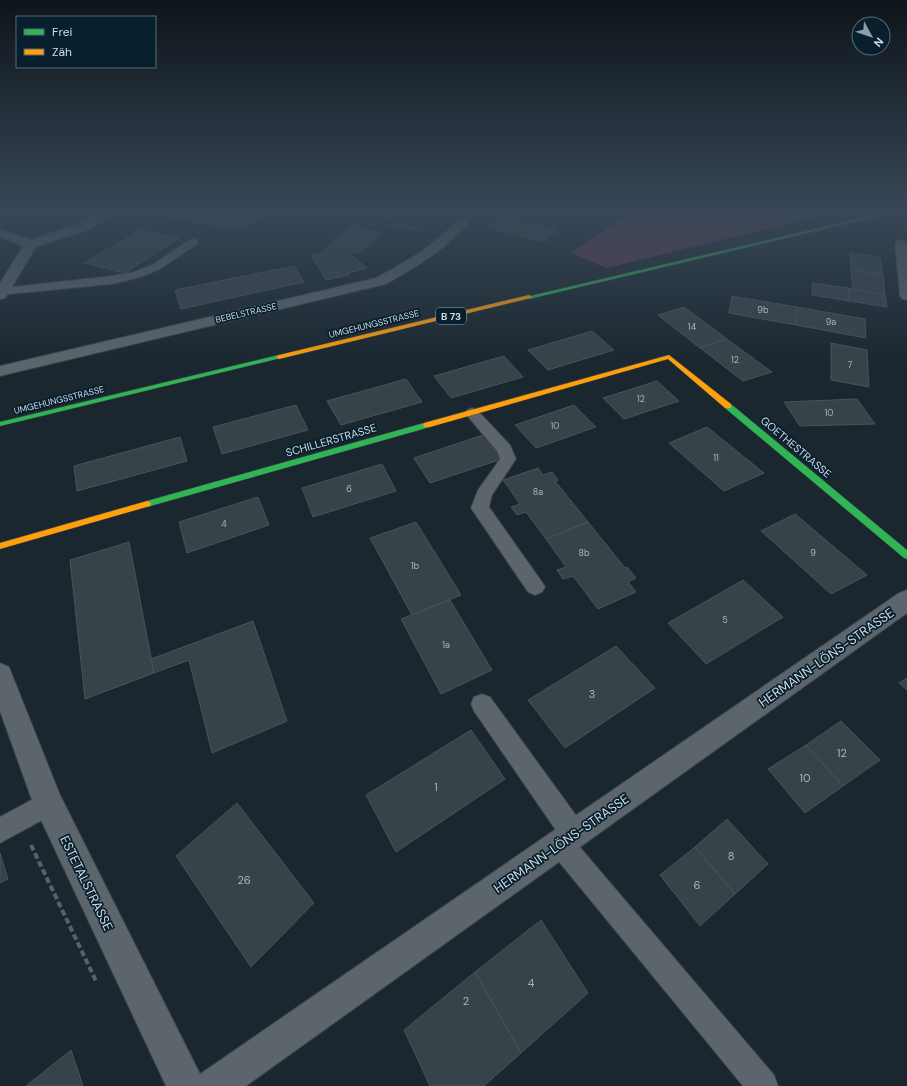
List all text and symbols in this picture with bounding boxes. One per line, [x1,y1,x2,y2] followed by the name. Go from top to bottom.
[16,16,156,68] legend
[851,16,891,56] north arrow
[52,24,72,40] text: Frei
[871,35,887,50] text: N
[52,44,72,60] text: Zäh
[214,300,278,326] street label: BEBELSTRASSE
[757,304,769,316] house number: 9b
[328,307,420,341] street label: UMGEHUNGSSTRASSE
[436,308,466,324] road number: B 73
[826,316,836,328] house number: 9a
[688,321,697,333] house number: 14
[731,354,739,366] house number: 12
[848,359,853,371] house number: 7
[13,383,105,417] street label: UMGEHUNGSSTRASSE
[637,393,645,405] house number: 12
[825,407,833,419] house number: 10
[758,413,834,481] street label: GOETHESTRASSE
[284,420,378,460] street label: SCHILLERSTRASSE
[551,420,559,432] house number: 10
[713,452,719,464] house number: 11
[346,483,352,495] house number: 6
[533,486,543,498] house number: 8a
[221,518,227,530] house number: 4
[578,547,590,559] house number: 8b
[810,547,816,559] house number: 9
[411,560,420,572] house number: 1b
[755,604,897,711] street label: HERMANN-LÖNS-STRASSE
[722,614,728,626] house number: 5
[442,639,450,651] house number: 1a
[589,687,595,701] house number: 3
[837,746,847,760] house number: 12
[800,771,810,785] house number: 10
[434,780,438,794] house number: 1
[490,790,632,897] street label: HERMANN-LÖNS-STRASSE
[56,833,117,934] street label: ESTETALSTRASSE
[728,849,734,863] house number: 8
[237,873,251,887] house number: 26
[694,878,701,892] house number: 6
[528,976,535,990] house number: 4
[463,994,469,1008] house number: 2

